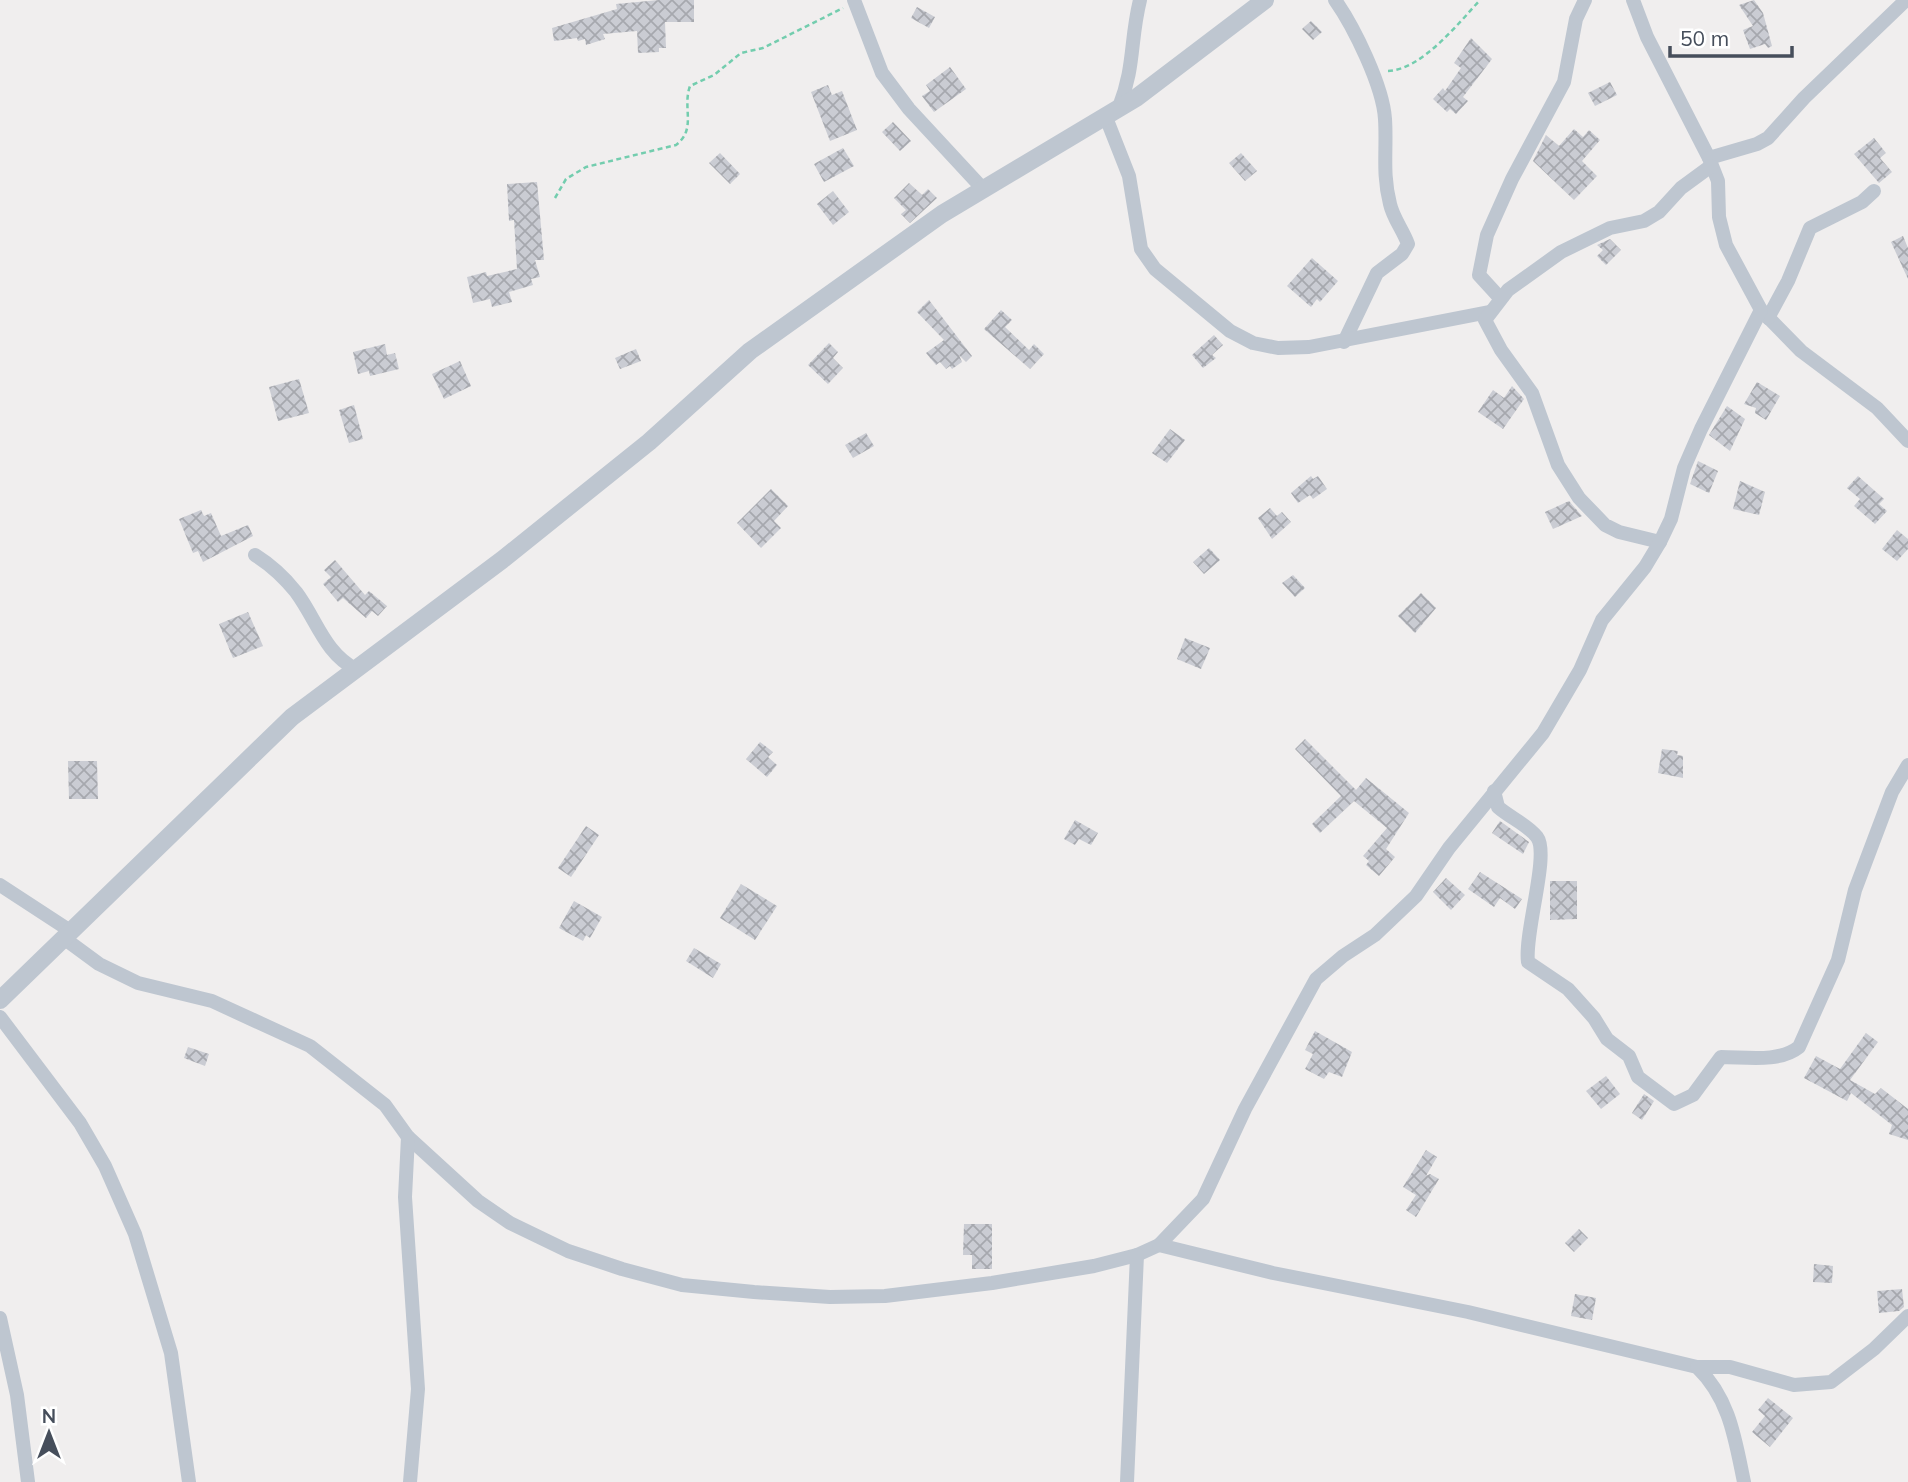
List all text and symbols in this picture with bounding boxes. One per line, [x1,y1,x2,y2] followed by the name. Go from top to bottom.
[1670,14,1792,58] scale bar
[1680,25,1729,51] text: 50 m
[14,1398,84,1468] north arrow
[42,1404,56,1428] text: N

